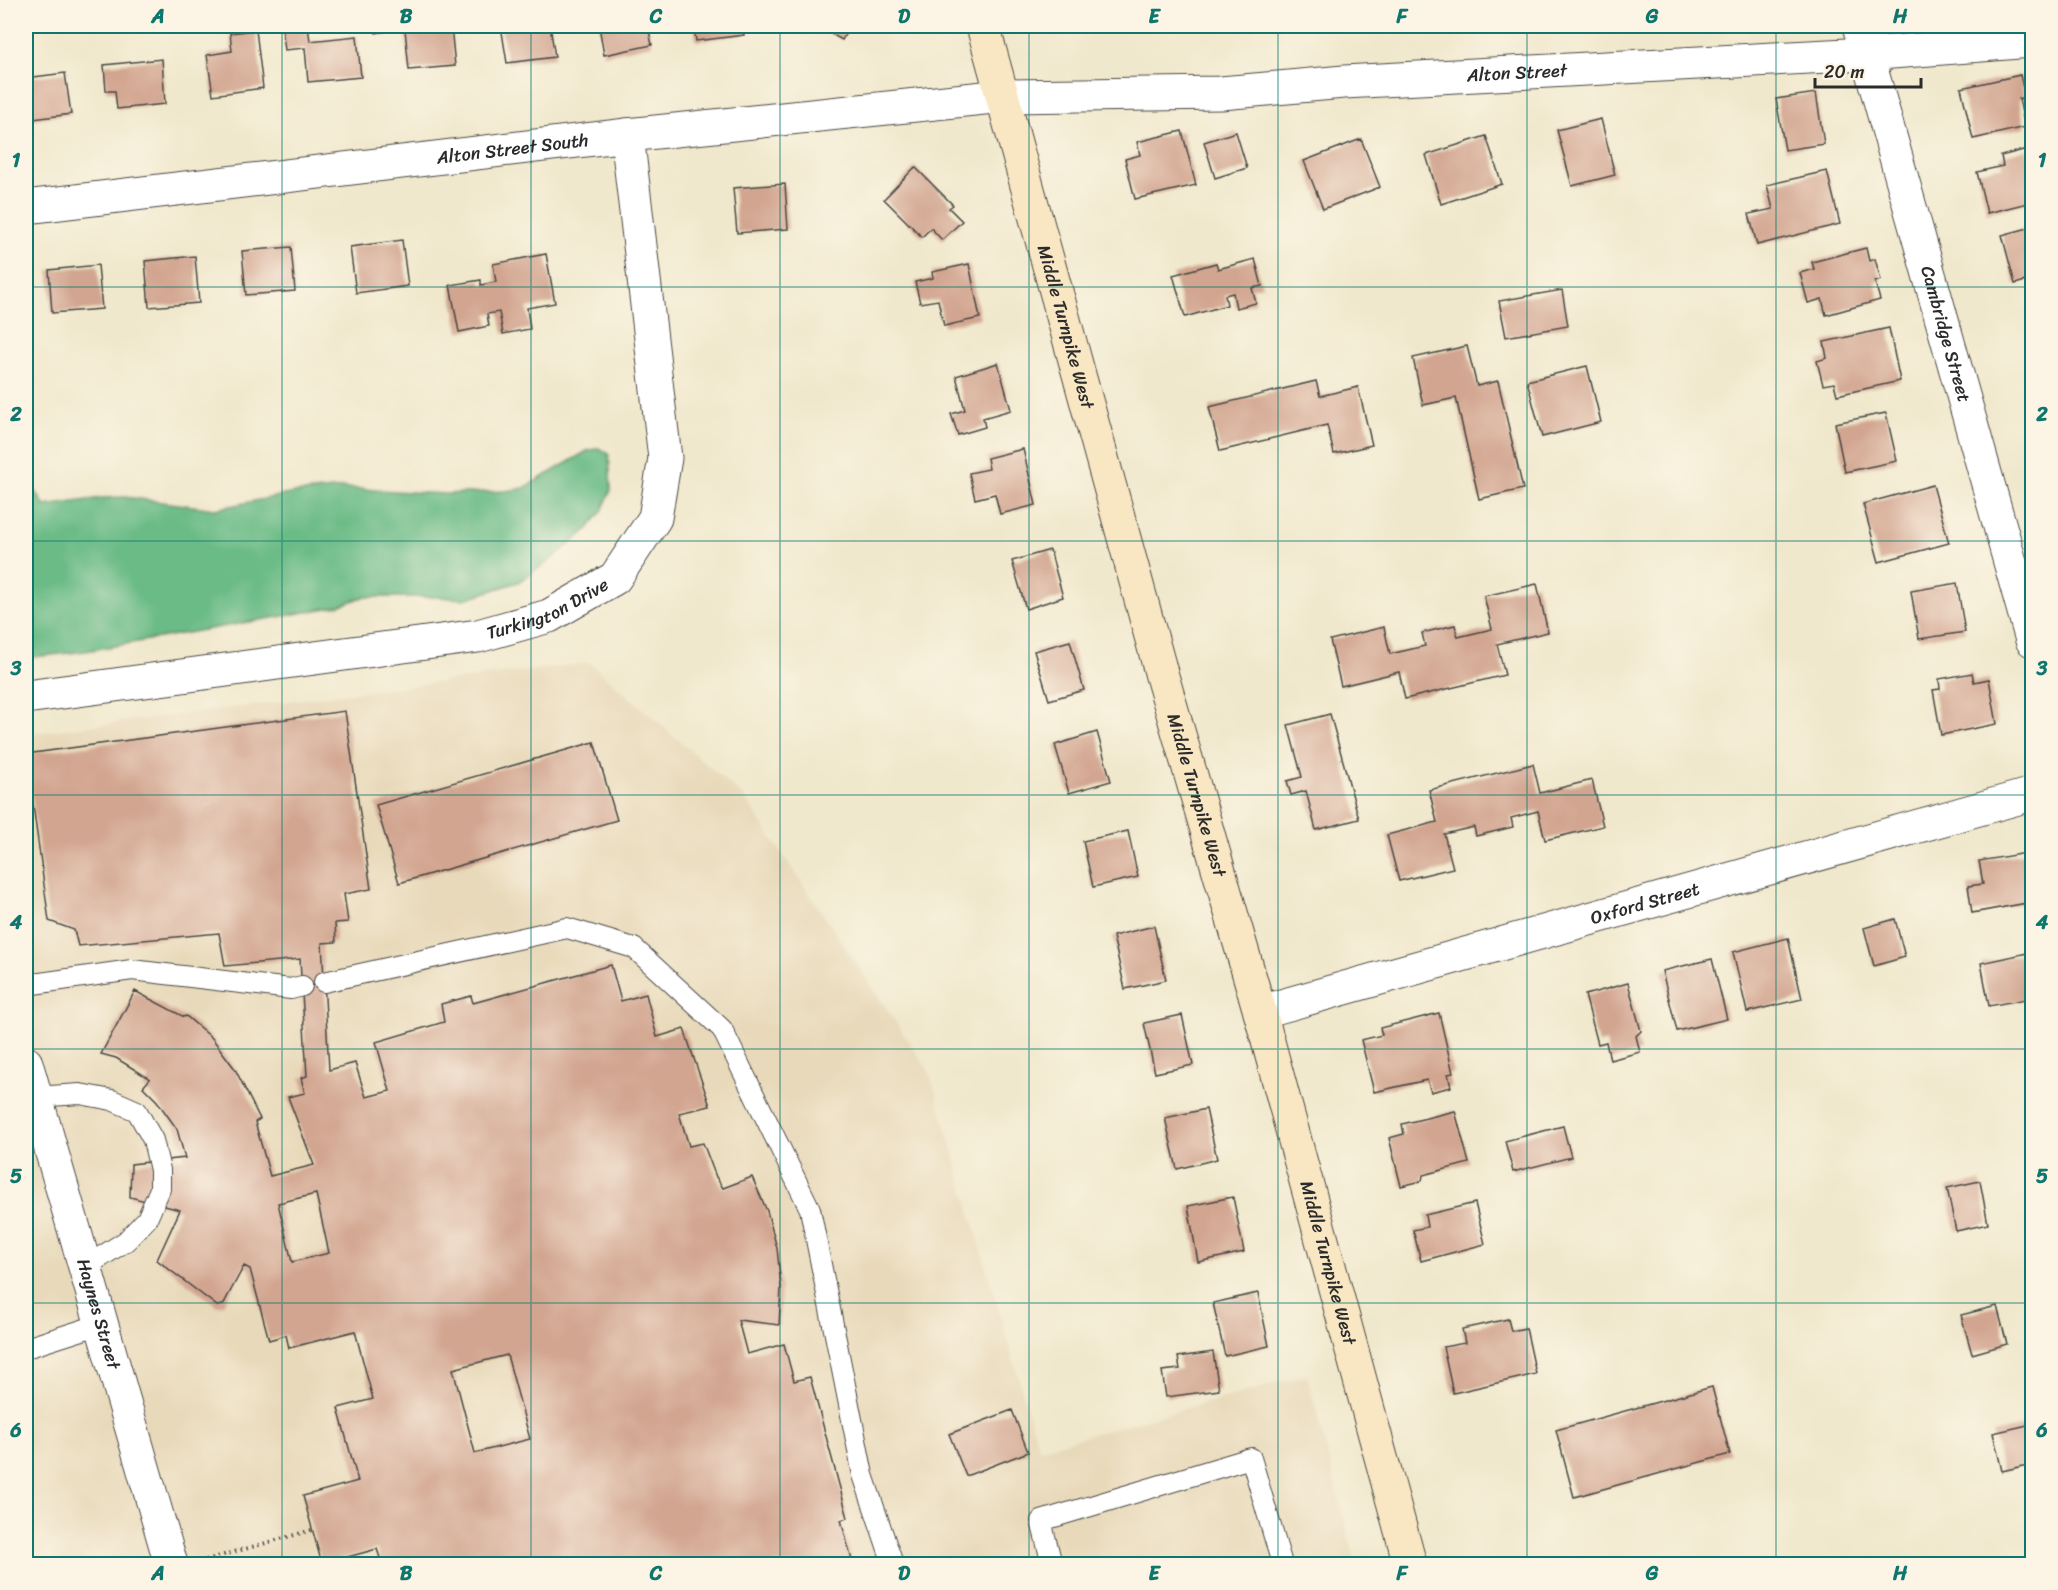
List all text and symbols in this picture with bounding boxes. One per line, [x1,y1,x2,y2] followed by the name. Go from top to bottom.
[150,0,165,34] text: A
[400,0,413,34] text: B
[649,0,663,34] text: C
[898,0,911,34] text: D
[1148,0,1161,34] text: E
[1396,0,1409,34] text: F
[1645,0,1659,34] text: G
[1892,0,1908,34] text: H
[1815,51,1922,89] scale bar
[1465,54,1569,91] street label: Alton Street
[1824,56,1864,88] text: 20 m
[434,124,590,174] street label: Alton Street South
[12,143,21,178] text: 1
[2038,143,2047,178] text: 1
[1028,241,1104,413] street label: Middle Turnpike West
[1911,262,1980,406] street label: Cambridge Street
[9,397,22,432] text: 2
[2035,397,2048,432] text: 2
[483,569,615,649] street label: Turkington Drive
[10,651,22,686] text: 3
[2036,651,2048,686] text: 3
[1158,709,1236,881] street label: Middle Turnpike West
[1587,873,1704,934] street label: Oxford Street
[9,905,23,940] text: 4
[2035,905,2049,940] text: 4
[10,1159,22,1194] text: 5
[2036,1159,2048,1194] text: 5
[1291,1177,1366,1349] street label: Middle Turnpike West
[67,1255,130,1374] street label: Haynes Street
[9,1413,22,1448] text: 6
[2035,1413,2048,1448] text: 6
[150,1556,165,1590] text: A
[400,1556,413,1590] text: B
[649,1556,663,1590] text: C
[898,1556,911,1590] text: D
[1148,1556,1161,1590] text: E
[1396,1556,1409,1590] text: F
[1645,1556,1659,1590] text: G
[1892,1556,1908,1590] text: H

